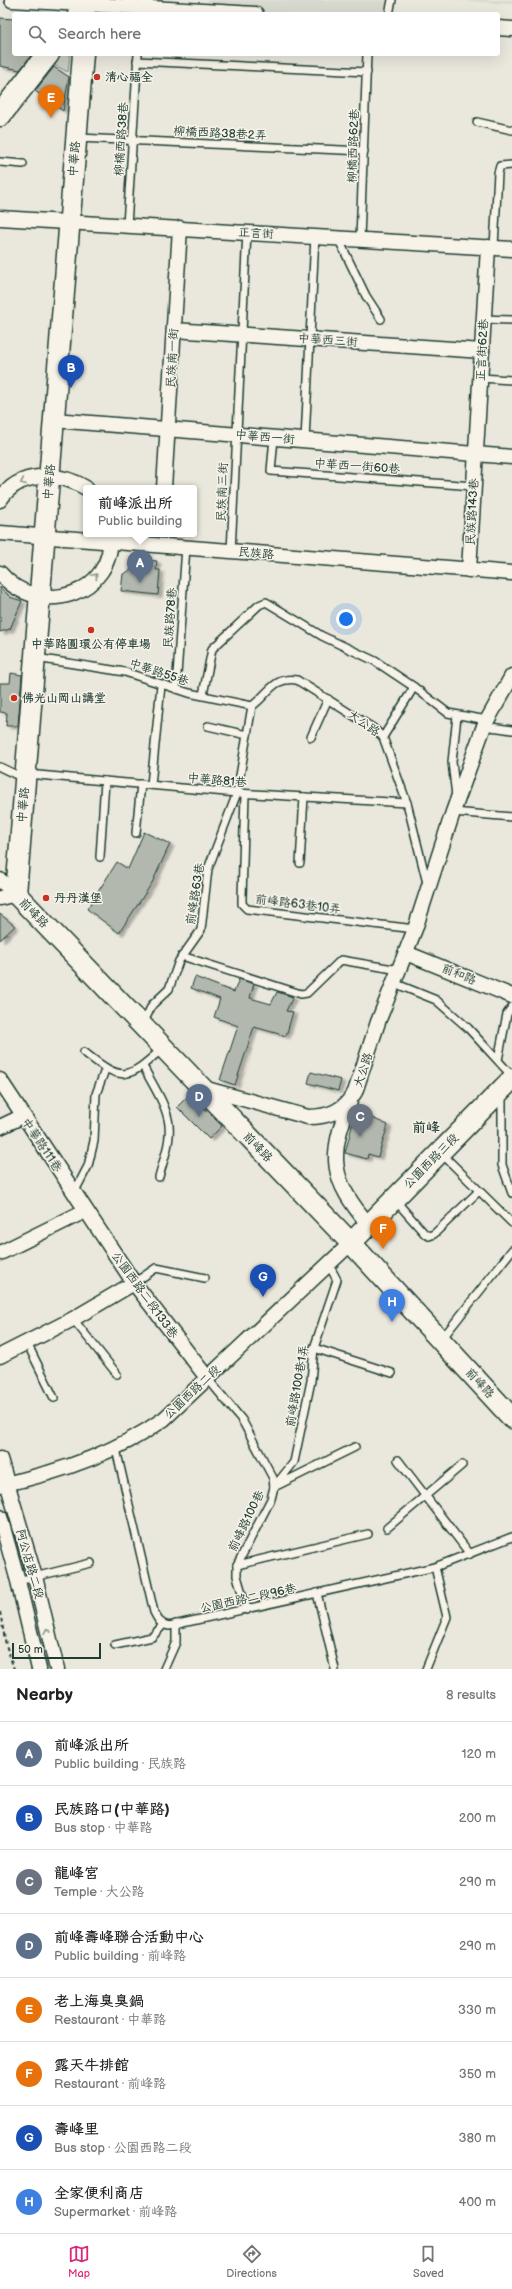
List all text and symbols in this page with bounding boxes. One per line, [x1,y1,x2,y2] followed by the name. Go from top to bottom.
[12,12,500,56] search box
[26,23,48,45] icon: search
[58,25,141,44] text: Search here
[105,70,153,85] place label: 清心福全
[92,72,102,82] marker: 清心福全
[38,85,64,118] pin: E
[111,101,132,177] street label: 柳橋西路38巷
[345,109,362,183] street label: 柳橋西路62巷
[173,124,267,143] street label: 柳橋西路38巷2弄
[65,140,84,178] street label: 中華路
[238,225,274,242] street label: 正言街
[473,318,492,382] street label: 正言街62巷
[163,328,182,388] street label: 民族南一街
[298,331,358,350] street label: 中華西三街
[58,355,84,388] pin: B
[234,427,296,448] street label: 中華西一街
[313,456,401,477] street label: 中華西一街60巷
[214,462,231,522] street label: 民族南三街
[40,463,59,501] street label: 中華路
[20,477,27,485] one-way arrow
[463,478,482,546] street label: 民族路143巷
[83,485,197,537] popup
[98,494,173,513] text: 前峰派出所
[98,513,182,529] text: Public building
[237,544,275,563] street label: 民族路
[127,550,153,583] pin: A
[91,574,98,581] one-way arrow
[161,587,180,649] street label: 民族路78巷
[336,609,356,629] your location
[86,625,96,635] marker: 中華路圓環公有停車場
[31,637,151,652] place label: 中華路圓環公有停車場
[127,656,191,689] street label: 中華路55巷
[22,691,106,706] place label: 佛光山岡山講堂
[9,693,19,703] marker: 佛光山岡山講堂
[345,707,383,740] street label: 大公路
[187,770,247,791] street label: 中華路81巷
[14,786,33,824] street label: 中華路
[183,862,208,926] street label: 前峰路63巷
[54,891,102,906] place label: 丹丹漢堡
[254,892,342,917] street label: 前峰路63巷10弄
[41,893,51,903] marker: 丹丹漢堡
[16,895,52,932] street label: 前峰路
[439,961,478,988] street label: 前和路
[351,1051,376,1090] street label: 大公路
[186,1084,212,1117] pin: D
[347,1104,373,1137] pin: C
[18,1115,65,1175] street label: 中華路111巷
[412,1119,440,1136] district label: 前峰
[240,1129,276,1166] street label: 前峰路
[401,1131,462,1192] street label: 公園西路三段
[370,1216,396,1249] pin: F
[108,1249,181,1342] street label: 公園西路二段133巷
[250,1264,276,1297] pin: G
[379,1289,405,1322] pin: H
[283,1344,312,1428] street label: 前峰路100巷1弄
[161,1362,224,1422] street label: 公園西路二段
[462,1365,497,1402] street label: 前峰路
[225,1488,268,1555] street label: 前峰路100巷
[12,1527,47,1601] street label: 阿公店路二段
[198,1581,298,1616] street label: 公園西路二段96巷
[44,1628,52,1634] one-way arrow
[12,1641,101,1660] scale bar
[18,1643,43,1656] text: 50 m
[16,1685,73,1705] text: Nearby
[446,1687,496,1703] text: 8 results
[54,1736,129,1755] text: 前峰派出所
[25,1746,33,1762] text: A
[461,1746,496,1762] text: 120 m
[54,1756,186,1772] text: Public building · 民族路
[54,1800,170,1819] text: 民族路口(中華路)
[24,1810,34,1826] text: B
[459,1810,496,1826] text: 200 m
[54,1820,153,1836] text: Bus stop · 中華路
[54,1864,99,1883] text: 龍峰宮
[24,1874,34,1890] text: C
[459,1874,496,1890] text: 290 m
[54,1884,144,1900] text: Temple · 大公路
[54,1928,204,1947] text: 前峰壽峰聯合活動中心
[24,1938,34,1954] text: D
[459,1938,496,1954] text: 290 m
[54,1948,186,1964] text: Public building · 前峰路
[54,1992,144,2011] text: 老上海臭臭鍋
[25,2002,33,2018] text: E
[458,2002,496,2018] text: 330 m
[54,2012,166,2028] text: Restaurant · 中華路
[54,2056,129,2075] text: 露天牛排館
[25,2066,33,2082] text: F
[459,2066,496,2082] text: 350 m
[54,2076,166,2092] text: Restaurant · 前峰路
[54,2120,99,2139] text: 壽峰里
[24,2130,34,2146] text: G
[459,2130,496,2146] text: 380 m
[54,2140,192,2156] text: Bus stop · 公園西路二段
[54,2184,144,2203] text: 全家便利商店
[24,2194,34,2210] text: H
[459,2194,496,2210] text: 400 m
[54,2204,177,2220] text: Supermarket · 前峰路
[68,2243,90,2280] tab: Map
[226,2243,277,2280] tab: Directions
[413,2243,444,2280] tab: Saved

